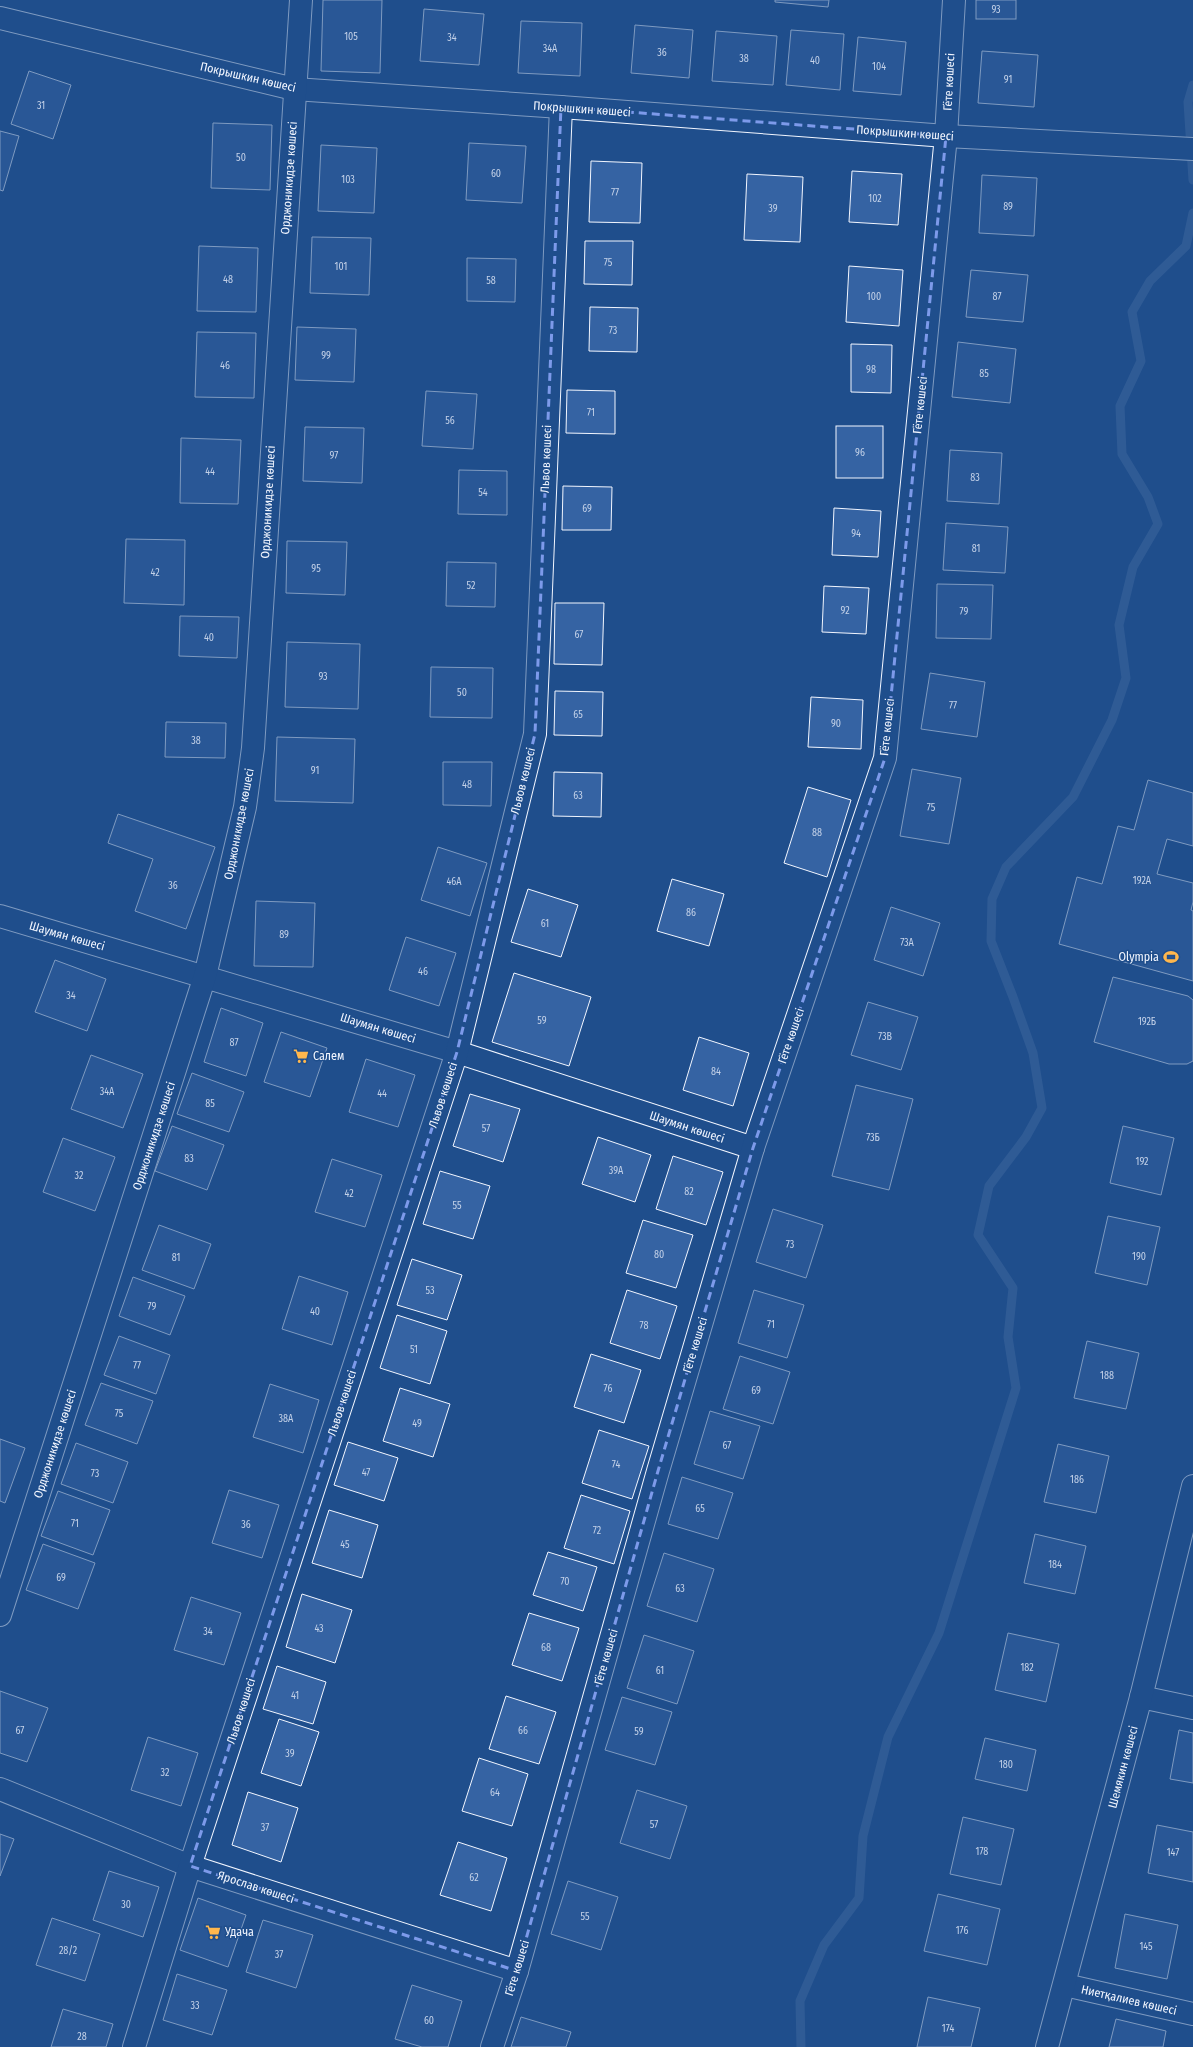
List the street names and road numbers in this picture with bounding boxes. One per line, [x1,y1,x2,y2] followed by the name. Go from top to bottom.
[940,53,958,111] street label: Гёте көшесі
[199,59,297,95] street label: Покрышкин көшесі
[533,99,631,119] street label: Покрышкин көшесі
[278,121,300,235] street label: Орджоникидзе көшесі
[856,123,954,143] street label: Покрышкин көшесі
[910,376,930,434] street label: Гёте көшесі
[538,425,554,493] street label: Львов көшесі
[258,445,278,559] street label: Орджоникидзе көшесі
[877,698,897,756] street label: Гёте көшесі
[508,746,538,816] street label: Львов көшесі
[221,767,257,881] street label: Орджоникидзе көшесі
[28,919,106,953] street label: Шаумян көшесі
[775,1006,807,1066] street label: Гёте көшесі
[339,1010,417,1046] street label: Шаумян көшесі
[426,1060,460,1130] street label: Львов көшесі
[130,1080,178,1192] street label: Орджоникидзе көшесі
[648,1108,726,1146] street label: Шаумян көшесі
[680,1315,710,1375] street label: Гёте көшесі
[325,1368,359,1438] street label: Львов көшесі
[31,1388,79,1500] street label: Орджоникидзе көшесі
[591,1627,621,1687] street label: Гёте көшесі
[224,1676,258,1746] street label: Львов көшесі
[1105,1724,1141,1810] street label: Шемякин көшесі
[216,1868,296,1906] street label: Ярослав көшесі
[502,1938,532,1998] street label: Гёте көшесі
[1080,1982,1178,2018] street label: Ниетқалиев көшесі

